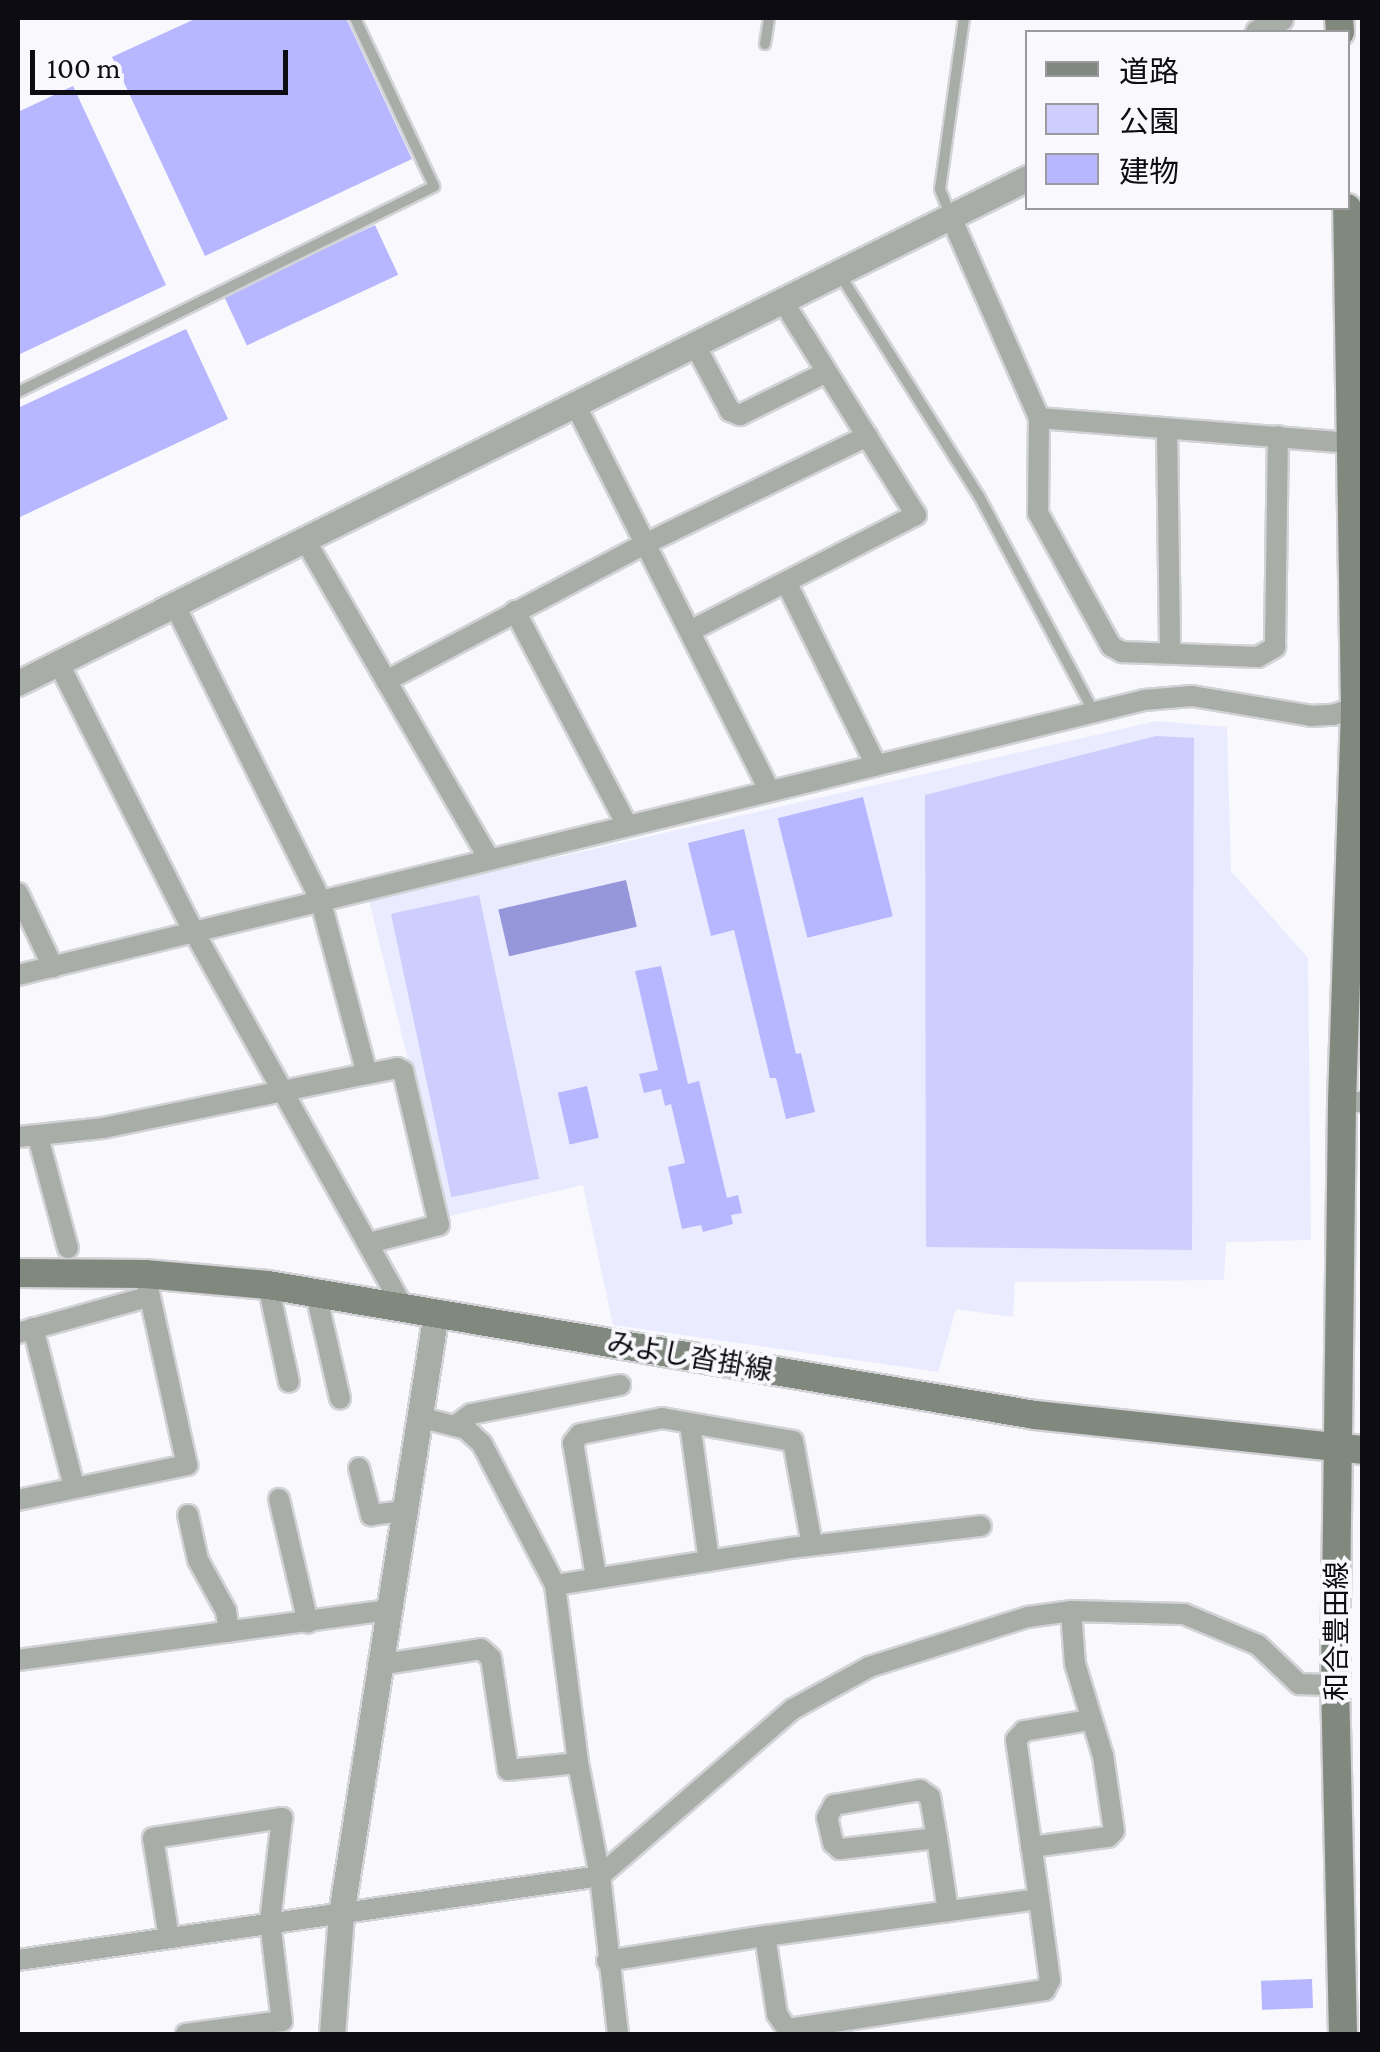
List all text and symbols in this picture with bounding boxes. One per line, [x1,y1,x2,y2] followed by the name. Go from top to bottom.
[35,30,292,92] scale bar
[1025,30,1350,210] legend
[47,51,121,84] text: 100 m
[1119,55,1179,88] text: 道路
[1119,105,1179,138] text: 公園
[1119,155,1179,188] text: 建物
[604,1326,776,1388] street label: みよし沓掛線
[1320,1561,1354,1701] street label: 和合豊田線

